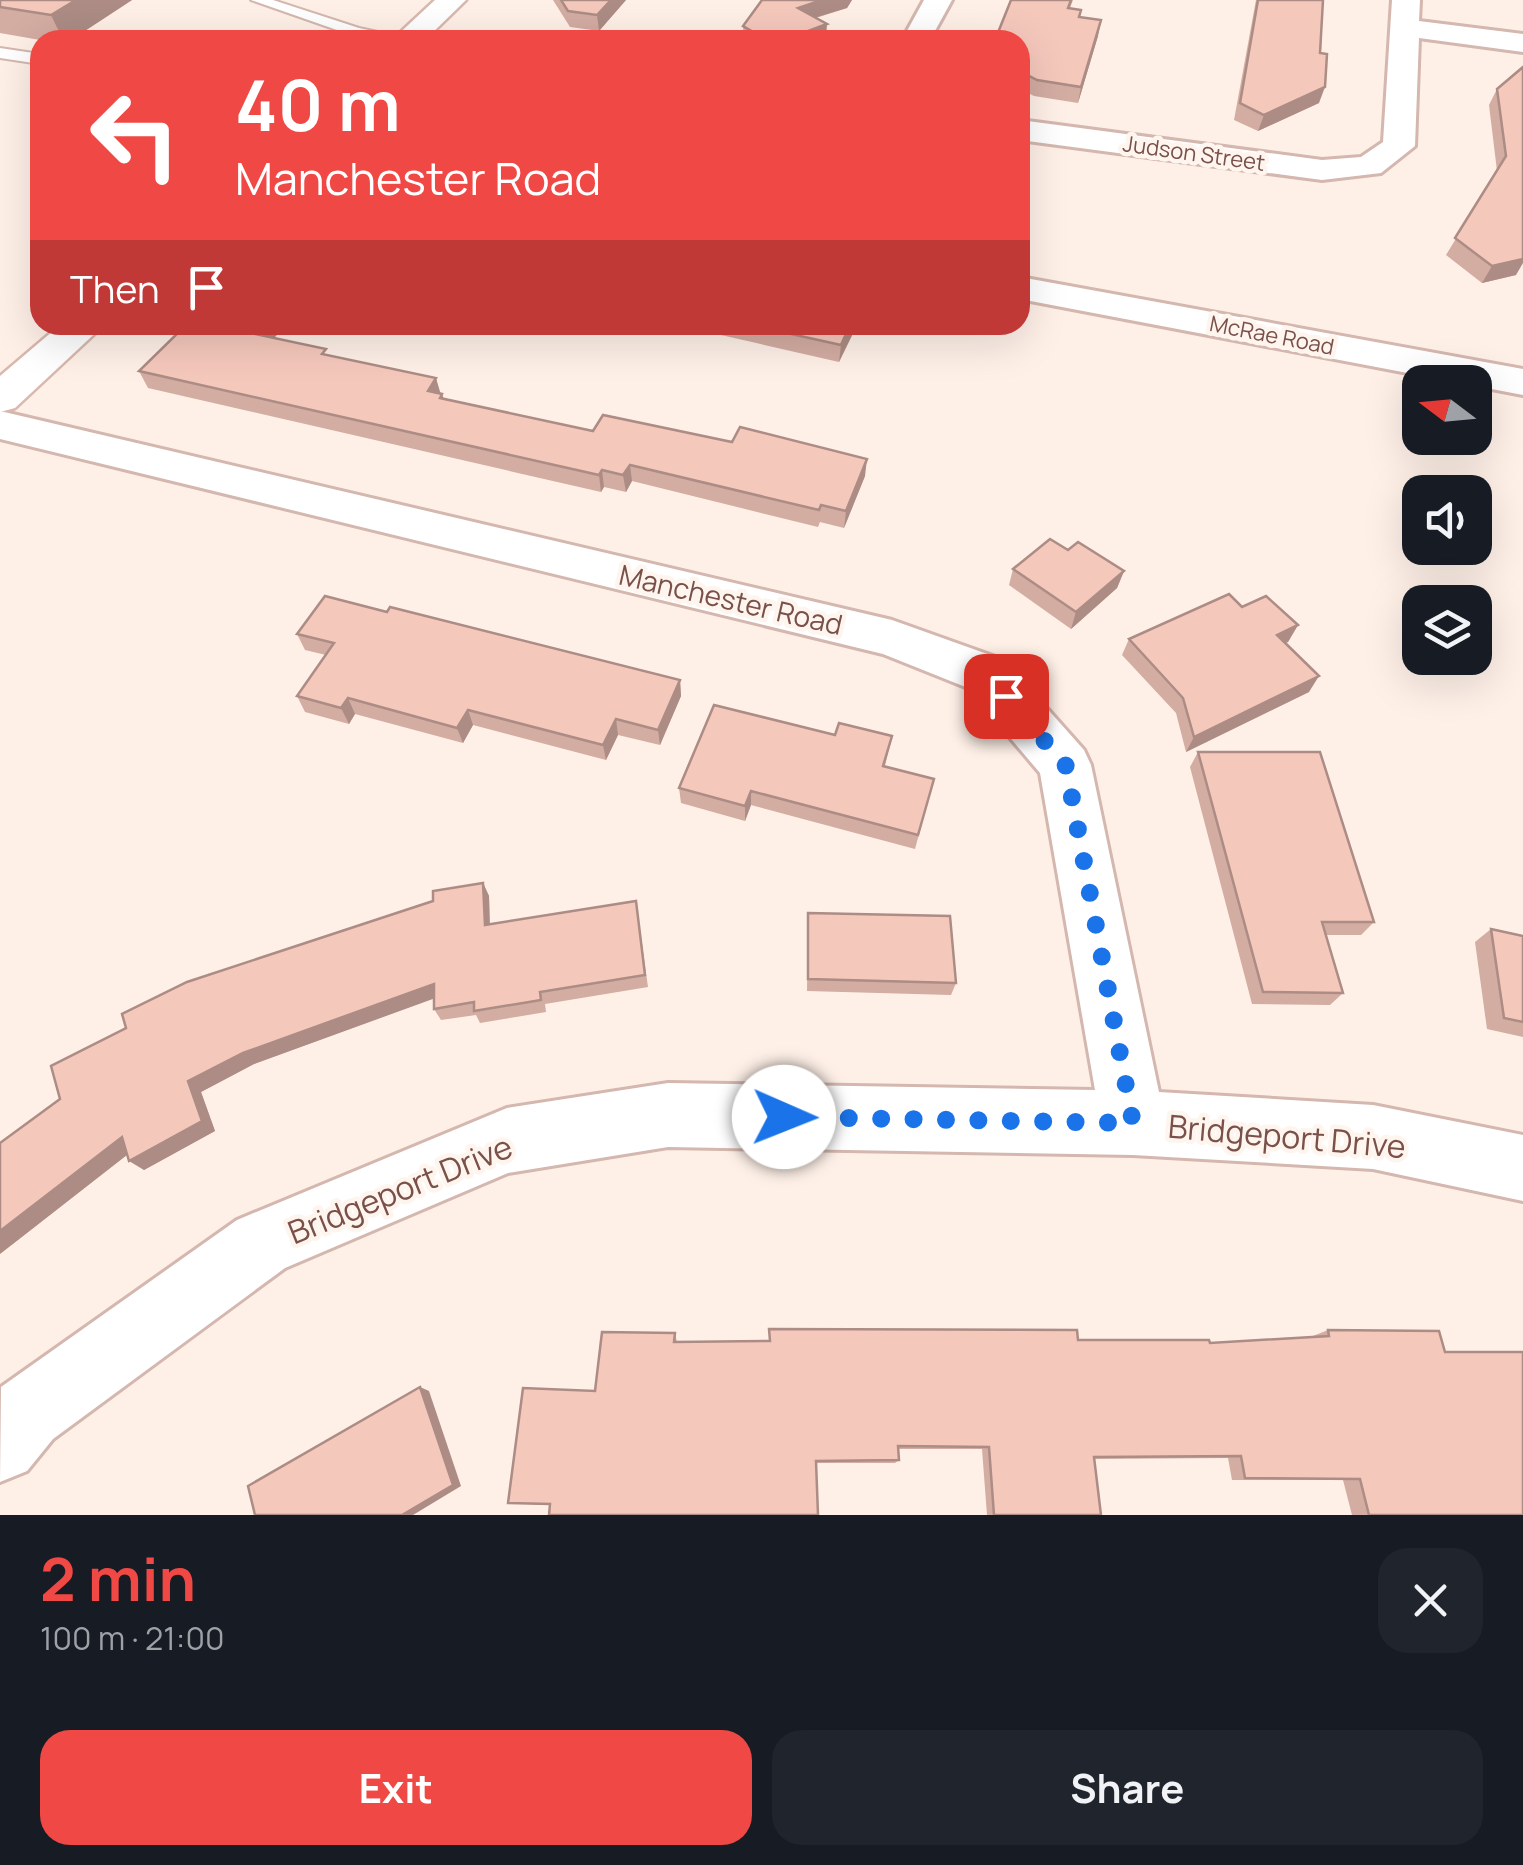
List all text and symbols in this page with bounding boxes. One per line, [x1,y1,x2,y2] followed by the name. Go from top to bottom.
[235,56,401,152] text: 40 m
[70,70,200,200] icon: left
[1121,128,1267,178] street label: Judson Street
[235,147,601,209] text: Manchester Road
[179,260,234,315] icon: arrive
[70,262,159,314] text: Then
[1207,308,1337,362] street label: McRae Road
[1402,365,1492,455] north arrow
[1402,365,1492,675] map controls
[1402,475,1492,565] button: sound
[616,555,846,643] street label: Manchester Road
[1402,585,1492,675] button: layers
[964,654,1049,739] pin
[979,669,1034,724] icon: arrive
[732,1065,836,1169] position arrow
[1166,1104,1408,1168] street label: Bridgeport Drive
[281,1124,519,1254] street label: Bridgeport Drive
[40,1537,196,1619] text: 2 min
[1378,1548,1483,1653] button: close
[40,1616,224,1660] text: 100 m · 21:00
[40,1730,752,1845] button: Exit
[772,1730,1483,1845] button: Share

